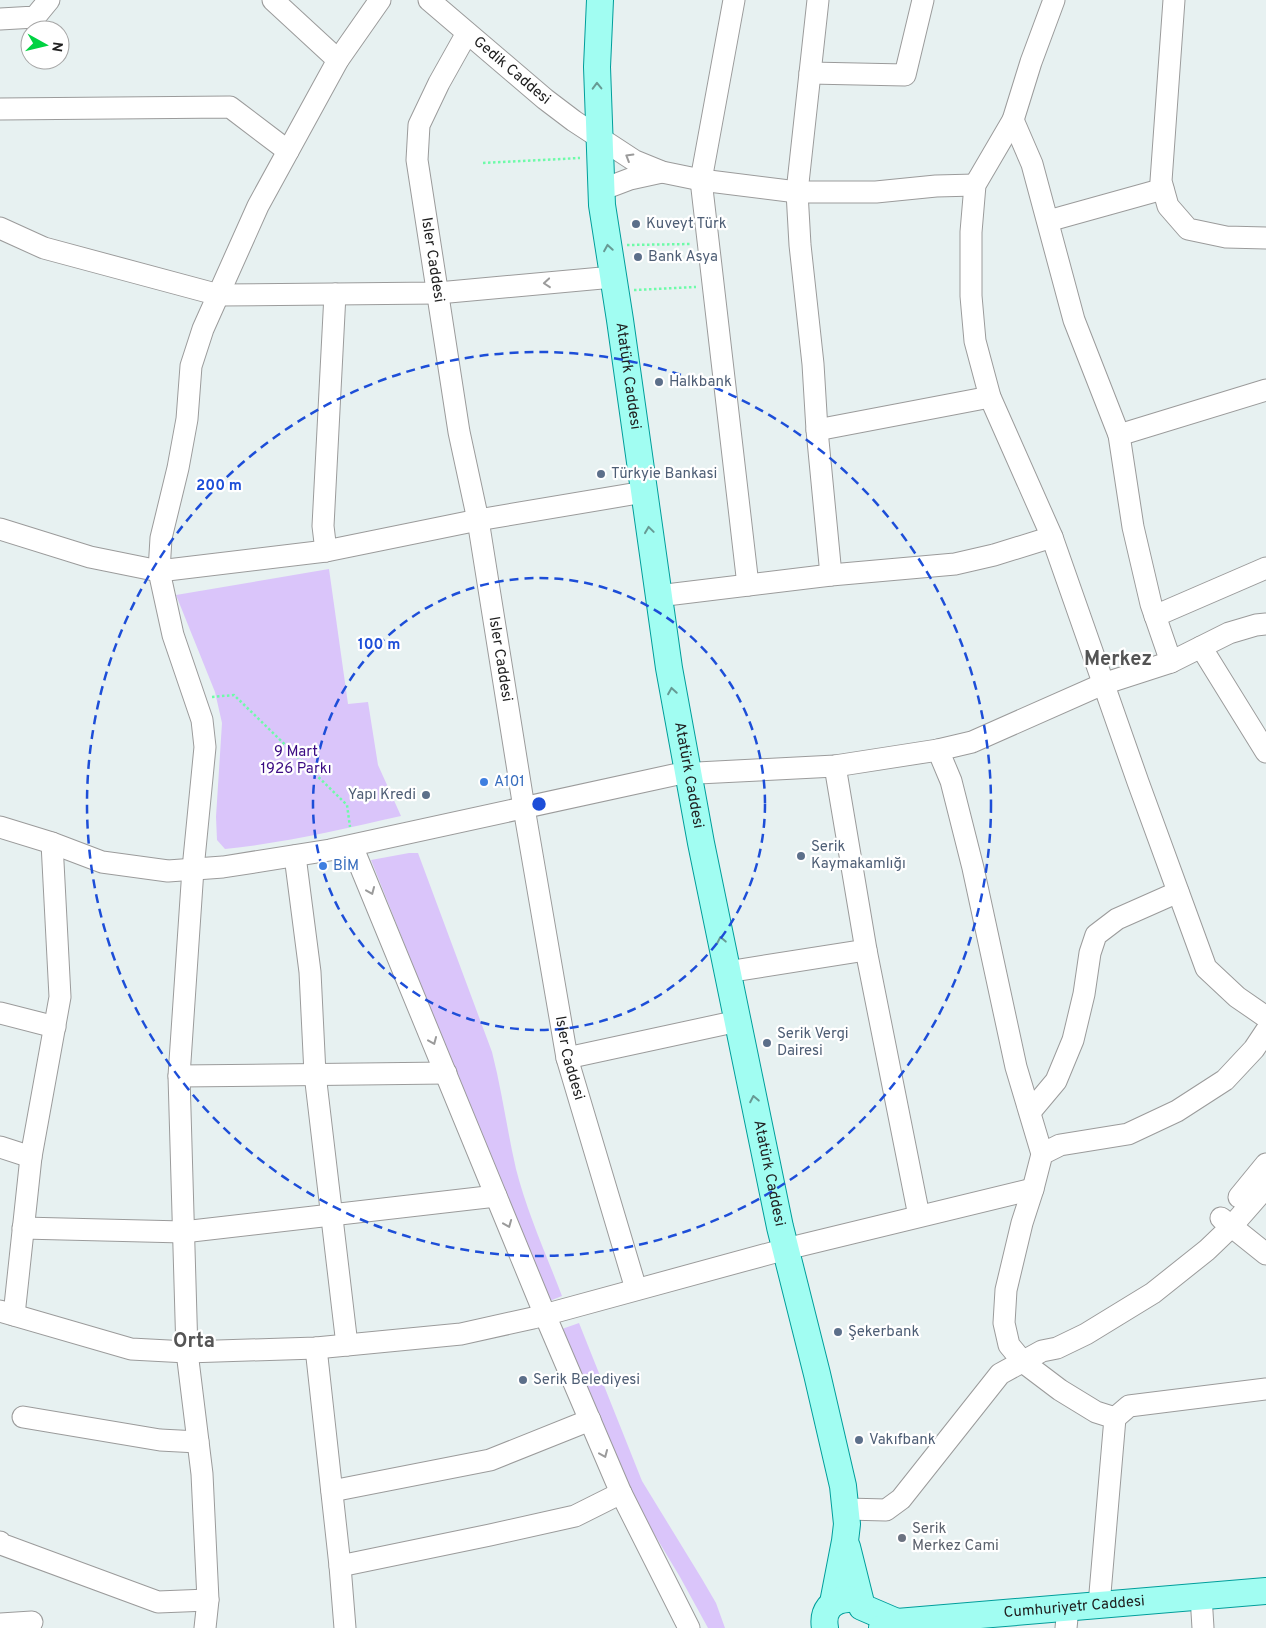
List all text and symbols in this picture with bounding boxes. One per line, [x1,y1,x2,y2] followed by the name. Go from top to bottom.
[20,20,70,70] north arrow
[469,32,554,109] street label: Gedik Caddesi
[47,40,66,53] text: N
[592,82,602,90] one-way arrow
[625,153,634,163] one-way arrow
[646,215,727,234] place label: Kuveyt Türk
[416,216,448,304] street label: Isler Caddesi
[630,218,642,230] marker: Kuveyt Türk
[603,244,614,252] one-way arrow
[648,248,718,267] place label: Bank Asya
[632,251,644,263] marker: Bank Asya
[543,277,551,288] one-way arrow
[611,321,645,431] street label: Atatürk Caddesi
[669,373,732,392] place label: Halkbank
[653,376,665,388] marker: Halkbank
[611,465,717,484] place label: Türkyie Bankasi
[595,468,607,480] marker: Türkyie Bankasi
[196,477,242,496] text: 200 m
[644,526,655,534] one-way arrow
[484,615,516,703] street label: Isler Caddesi
[358,636,400,655] text: 100 m
[1084,647,1152,673] district label: Merkez
[668,686,678,695] one-way arrow
[670,720,708,830] street label: Atatürk Caddesi
[260,743,332,779] park label: 9 Mart 1926 Parkı
[494,773,525,792] place label: A101
[478,776,490,788] marker: A101
[348,786,416,805] place label: Yapı Kredi
[420,789,432,801] marker: Yapı Kredi
[530,795,548,813] centre of rings
[811,838,906,874] place label: Serik Kaymakamlığı
[795,850,807,862] marker: Serik Kaymakamlığı
[333,856,359,876] place label: BİM
[317,860,329,872] marker: BİM
[364,886,375,895] one-way arrow
[716,935,726,944] one-way arrow
[550,1015,589,1102] street label: Isler Caddesi
[777,1025,849,1061] place label: Serik Vergi Dairesi
[427,1036,437,1045] one-way arrow
[761,1037,773,1049] marker: Serik Vergi Dairesi
[749,1094,760,1103] one-way arrow
[749,1118,789,1228] street label: Atatürk Caddesi
[502,1219,512,1228] one-way arrow
[848,1323,919,1342] place label: Şekerbank
[832,1326,844,1338] marker: Şekerbank
[173,1329,215,1355] district label: Orta
[533,1371,640,1390] place label: Serik Belediyesi
[517,1374,529,1386] marker: Serik Belediyesi
[869,1431,936,1450] place label: Vakıfbank
[853,1434,865,1446] marker: Vakıfbank
[598,1449,609,1458] one-way arrow
[912,1520,999,1556] place label: Serik Merkez Cami
[896,1532,908,1544] marker: Serik Merkez Cami
[1003,1592,1145,1622] street label: Cumhuriyetr Caddesi

